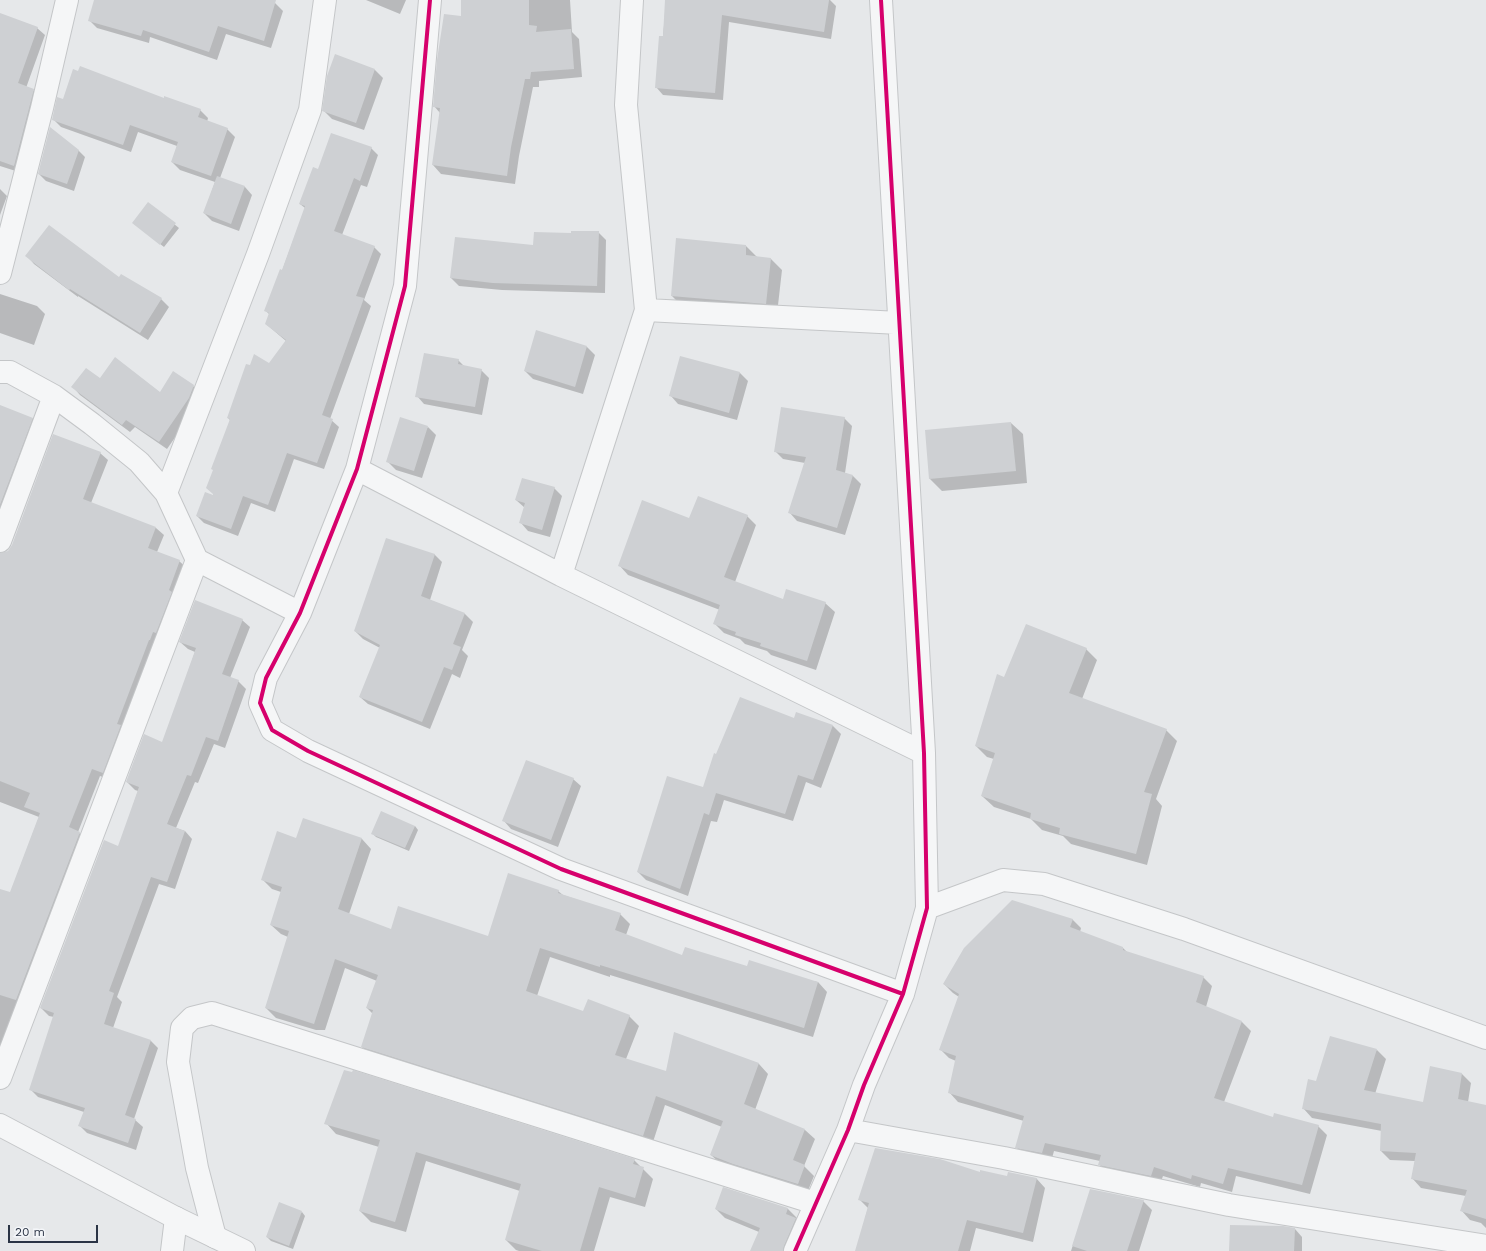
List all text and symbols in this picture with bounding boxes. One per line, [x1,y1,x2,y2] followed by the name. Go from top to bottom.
[10,1217,100,1243] scale bar
[15,1225,45,1239] text: 20 m

